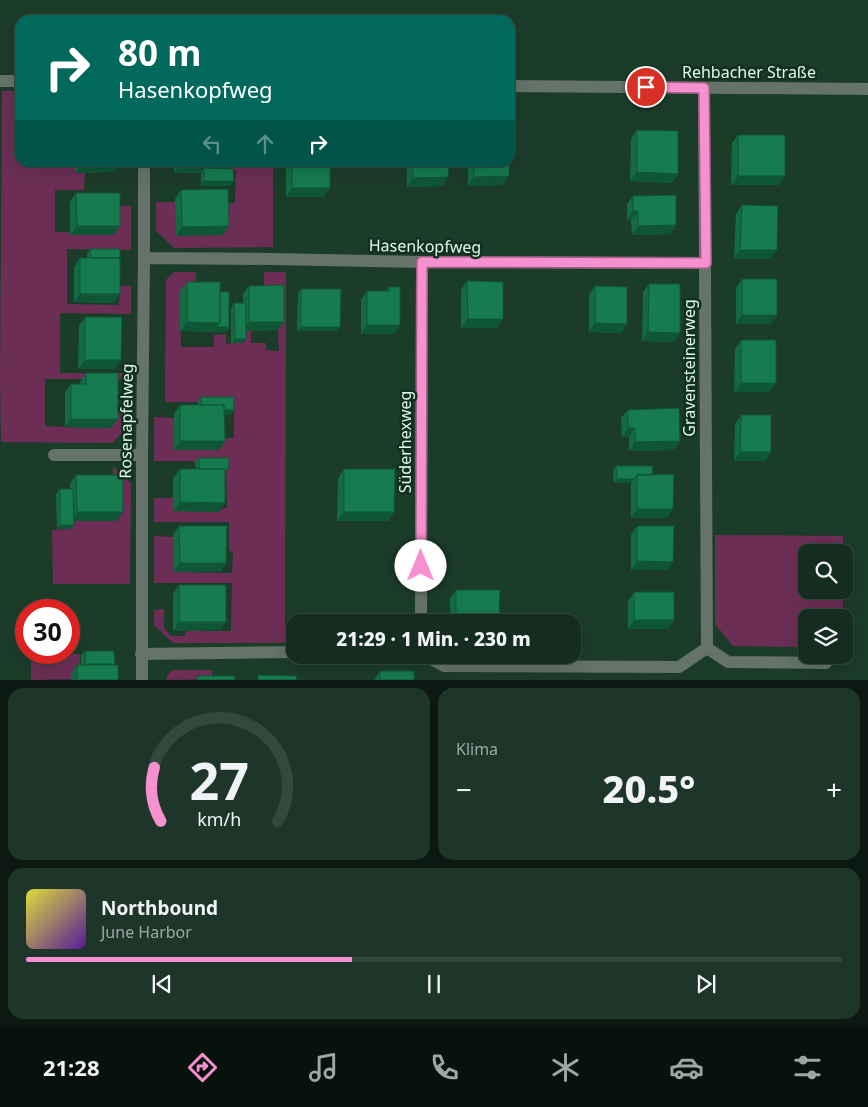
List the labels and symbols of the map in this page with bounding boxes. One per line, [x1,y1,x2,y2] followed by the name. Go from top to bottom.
[682,61,816,83] street label: Rehbacher Straße
[625,66,667,108] pin
[369,234,481,258] street label: Hasenkopfweg
[678,299,700,437] street label: Gravensteinerweg
[114,363,138,479] street label: Rosenapfelweg
[394,391,416,493] street label: Süderhexweg
[394,539,446,591] position arrow
[15,599,80,664] speed limit sign: 30

